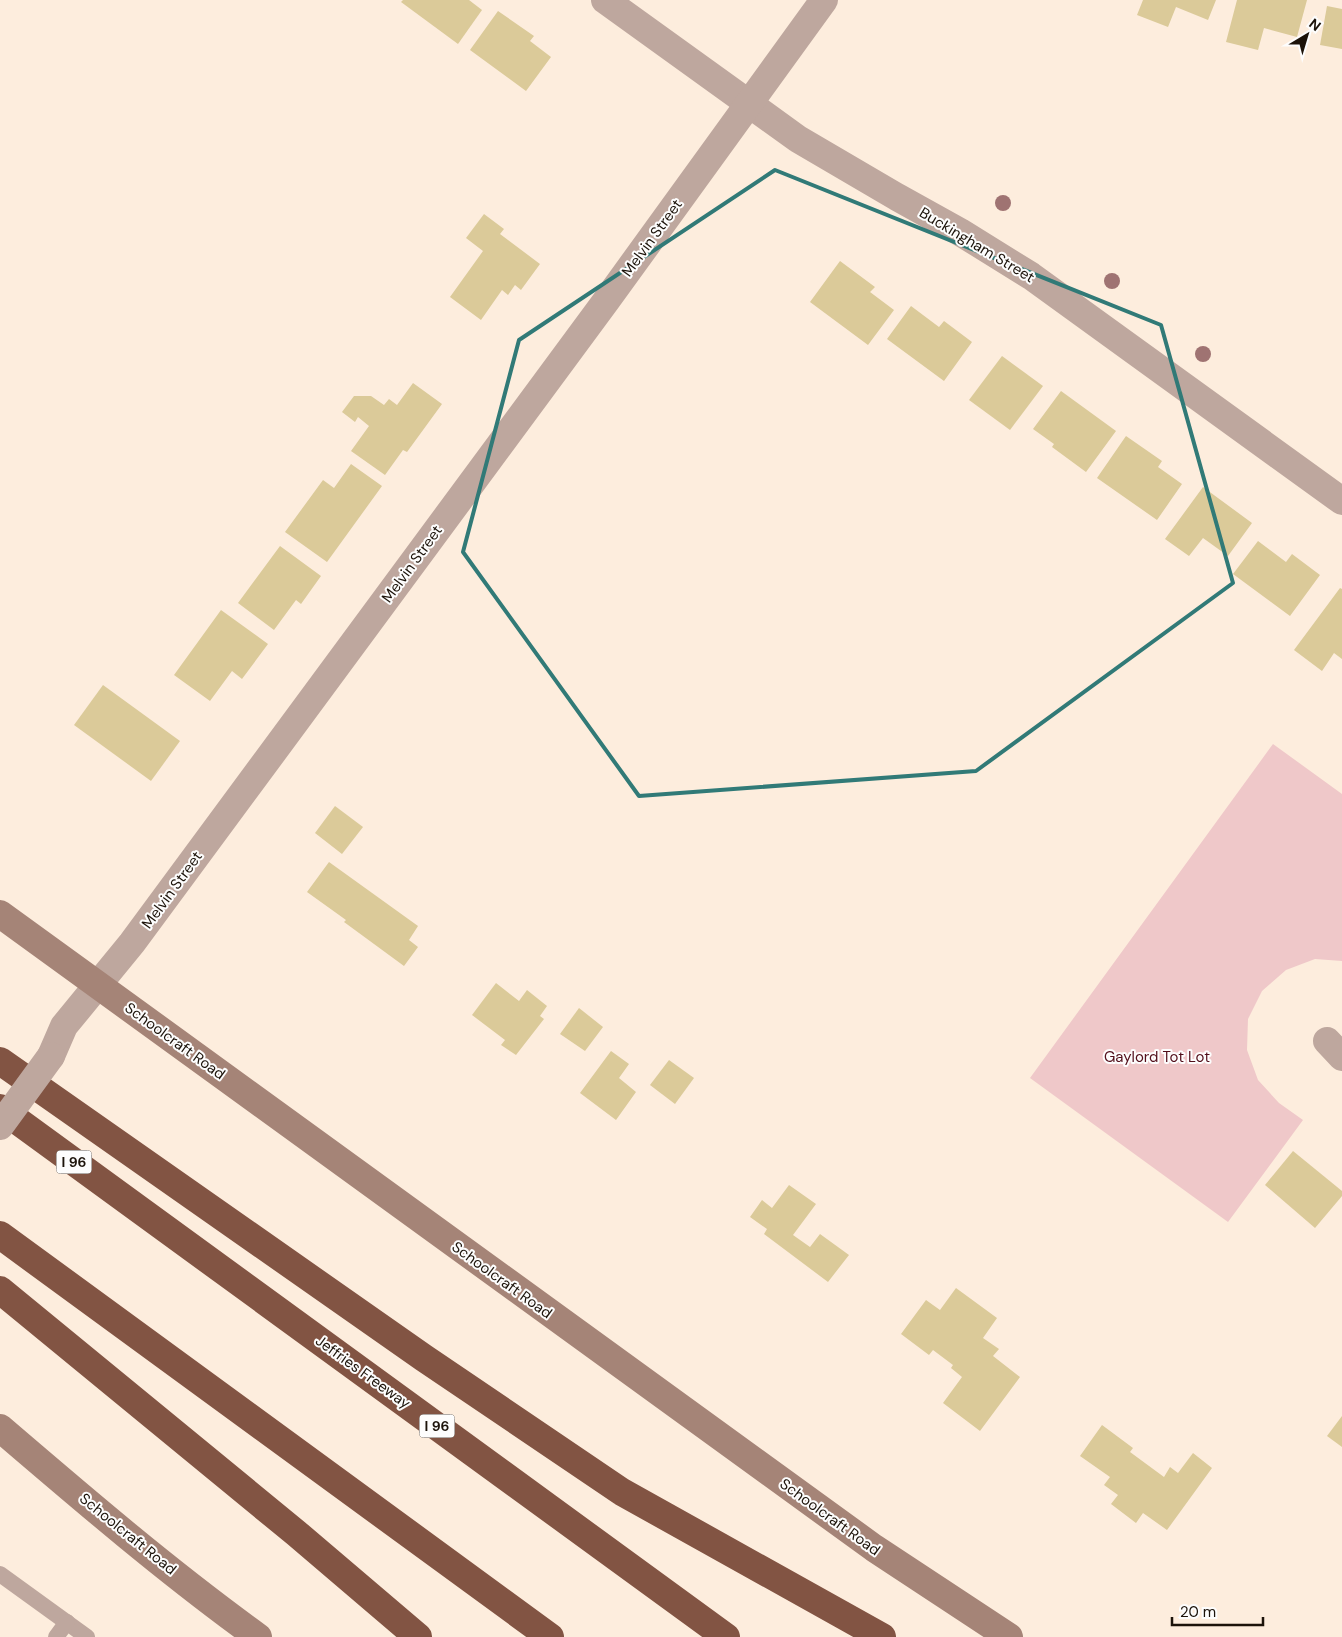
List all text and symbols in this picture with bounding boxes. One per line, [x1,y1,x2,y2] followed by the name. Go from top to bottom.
[1282,10,1332,60] north arrow
[1305,15,1325,35] text: N
[617,195,687,281] street label: Melvin Street
[916,203,1038,287] street label: Buckingham Street
[377,521,447,607] street label: Melvin Street
[137,847,207,933] street label: Melvin Street
[121,998,229,1084] street label: Schoolcraft Road
[1104,1047,1210,1067] park label: Gaylord Tot Lot
[56,1150,92,1174] road number: I 96
[448,1237,556,1323] street label: Schoolcraft Road
[311,1331,415,1414] street label: Jeffries Freeway
[420,1414,454,1438] road number: I 96
[776,1474,884,1560] street label: Schoolcraft Road
[75,1489,181,1579] street label: Schoolcraft Road
[1172,1594,1263,1626] scale bar
[1180,1602,1216,1622] text: 20 m

